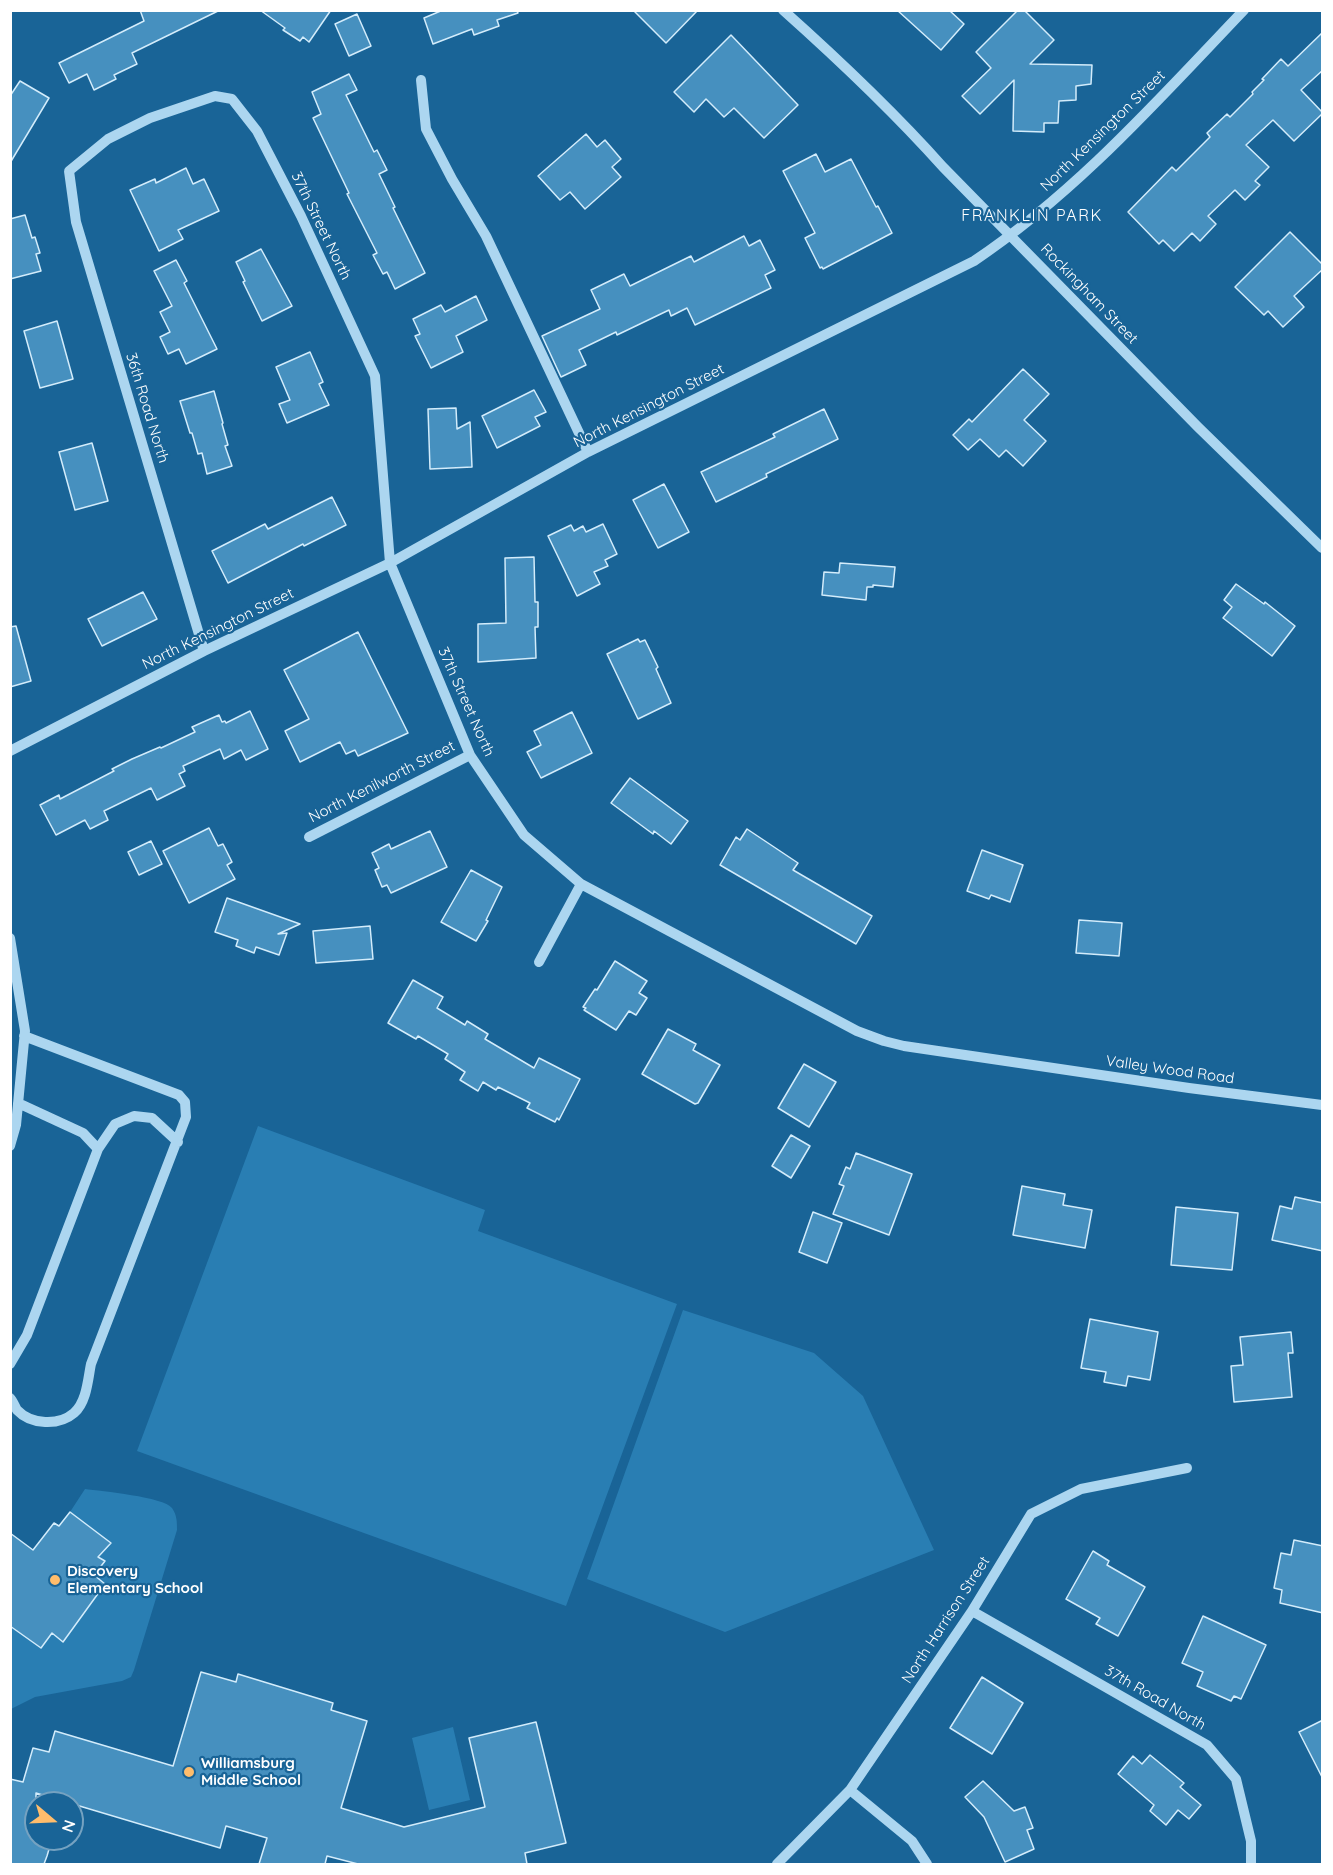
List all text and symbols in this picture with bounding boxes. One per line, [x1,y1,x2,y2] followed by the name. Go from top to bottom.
[1037,67,1169,195] street label: North Kensington Street
[287,169,355,283] street label: 37th Street North
[961,206,1103,226] district label: FRANKLIN PARK
[1037,240,1141,348] street label: Rockingham Street
[122,351,172,465] street label: 36th Road North
[571,360,727,452] street label: North Kensington Street
[139,584,297,674] street label: North Kensington Street
[434,645,498,759] street label: 37th Street North
[306,737,458,827] street label: North Kenilworth Street
[1105,1052,1235,1088] street label: Valley Wood Road
[898,1553,994,1687] street label: North Harrison Street
[67,1562,203,1597] place label: Discovery Elementary School
[48,1573,62,1587] marker: Discovery Elementary School
[1101,1662,1209,1734] street label: 37th Road North
[201,1754,301,1789] place label: Williamsburg Middle School
[182,1765,196,1779] marker: Williamsburg Middle School
[24,1791,84,1851] north arrow
[58,1817,81,1835] text: N

